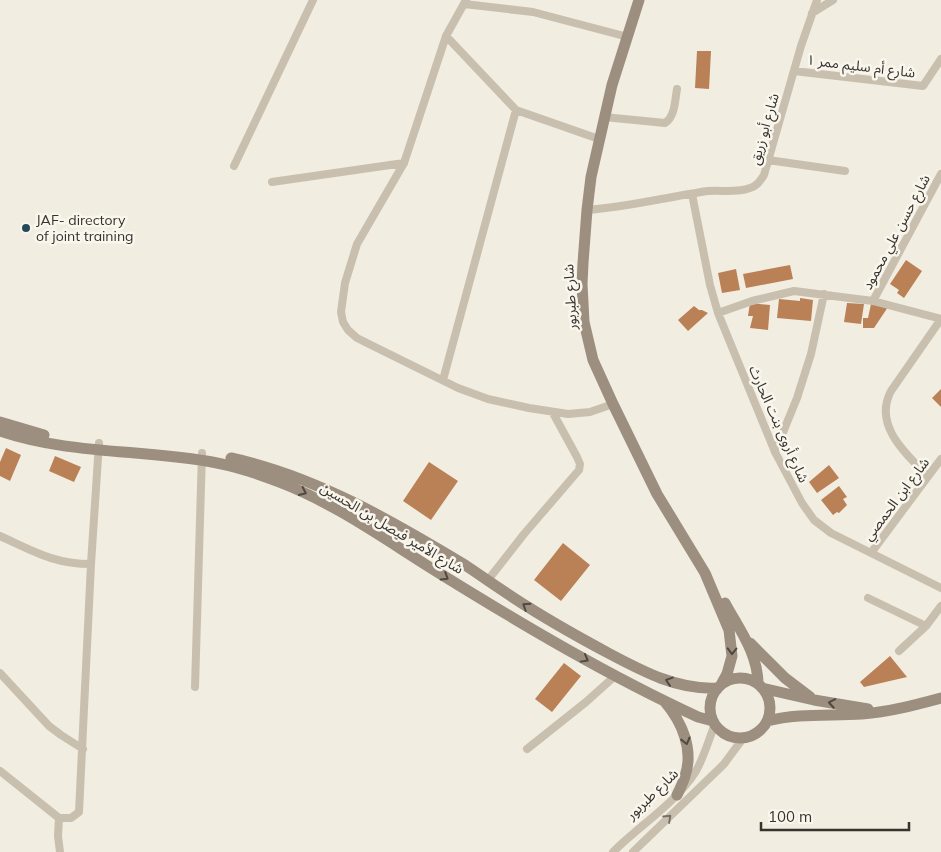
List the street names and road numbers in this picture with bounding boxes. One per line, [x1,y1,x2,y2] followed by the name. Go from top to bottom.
[805,50,916,84] street label: شارع أم سليم ممر ١
[745,91,785,167] street label: شارع أبو زريق
[858,171,936,294] street label: شارع حسن علي محمود
[559,264,583,331] street label: شارع طبربور
[743,363,813,486] street label: شارع أروى بنت الحارث
[859,454,935,545] street label: شارع ابن الحمصي
[316,478,467,580] street label: شارع الأمير فيصل بن الحسين
[621,765,683,825] street label: شارع طبربور

